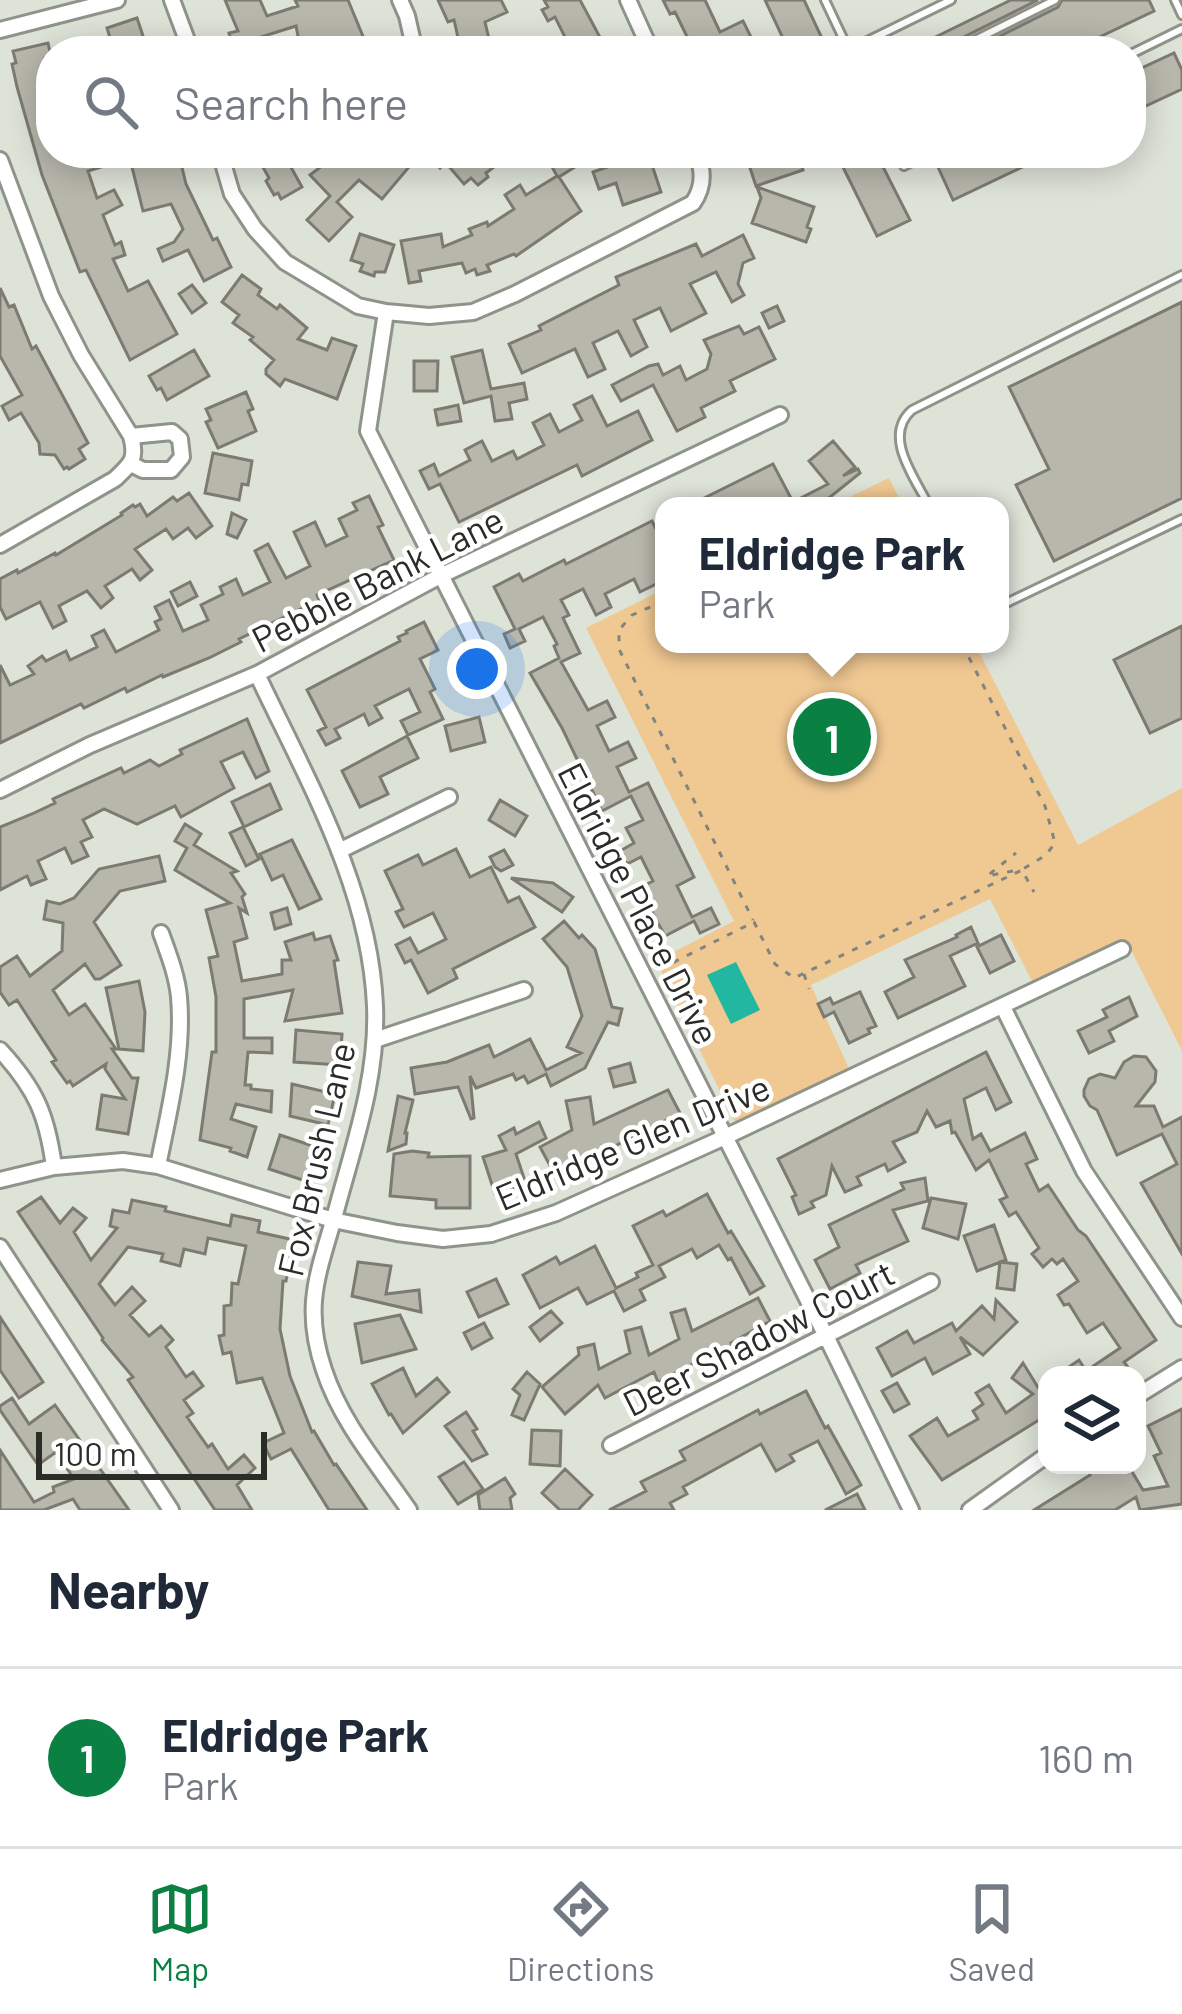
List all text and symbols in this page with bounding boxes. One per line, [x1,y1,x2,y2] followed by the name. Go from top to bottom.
[36,36,1146,168] search box
[78,69,144,135] icon: search
[174,75,408,129] text: Search here
[244,496,510,660] street label: Pebble Bank Lane
[655,497,1009,653] popup
[698,525,966,579] text: Eldridge Park
[698,579,775,626] text: Park
[447,639,507,699] your location
[793,692,871,782] pin: 1
[550,755,730,1051] street label: Eldridge Place Drive
[267,1038,363,1280] street label: Fox Brush Lane
[488,1064,776,1218] street label: Eldridge Glen Drive
[615,1250,901,1424] street label: Deer Shadow Court
[1038,1366,1146,1474] map controls
[1038,1366,1146,1474] button: layers
[36,1426,267,1479] scale bar
[54,1433,137,1473] text: 100 m
[48,1558,209,1619] text: Nearby
[162,1707,429,1761] text: Eldridge Park
[80,1734,94,1781] text: 1
[1038,1734,1134,1781] text: 160 m
[162,1761,239,1808] text: Park
[147,1876,213,1988] tab: Map
[507,1876,654,1988] tab: Directions
[948,1876,1035,1988] tab: Saved

